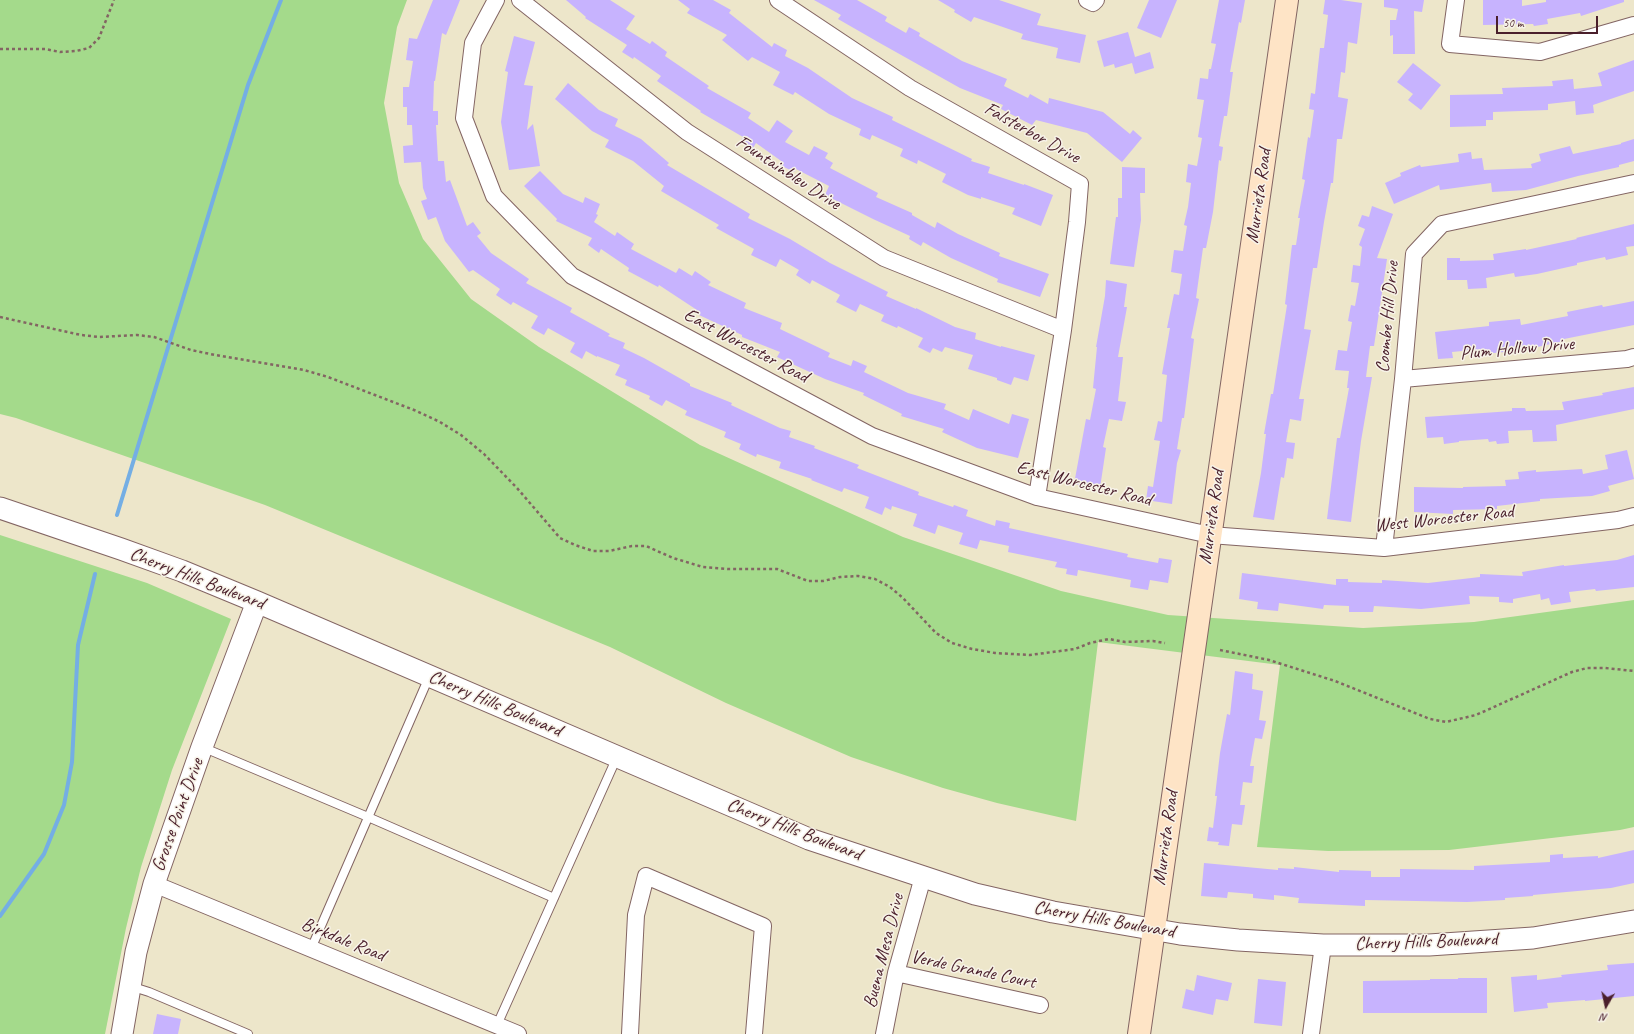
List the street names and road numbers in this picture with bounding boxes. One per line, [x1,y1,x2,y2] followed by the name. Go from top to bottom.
[980,97,1084,169] street label: Falsterbor Drive
[731,131,845,215] street label: Fountainbleu Drive
[1241,147,1277,245] street label: Murrieta Road
[1372,260,1404,374] street label: Coombe Hill Drive
[680,304,812,388] street label: East Worcester Road
[1459,333,1575,365] street label: Plum Hollow Drive
[1014,456,1154,512] street label: East Worcester Road
[1194,468,1230,566] street label: Murrieta Road
[1373,500,1515,538] street label: West Worcester Road
[126,543,268,615] street label: Cherry Hills Boulevard
[425,666,565,742] street label: Cherry Hills Boulevard
[147,755,209,875] street label: Grosse Point Drive
[1148,789,1184,887] street label: Murrieta Road
[723,794,865,866] street label: Cherry Hills Boulevard
[859,892,909,1010] street label: Buena Mesa Drive
[1032,896,1176,944] street label: Cherry Hills Boulevard
[298,913,388,967] street label: Birkdale Road
[1354,928,1498,956] street label: Cherry Hills Boulevard
[909,946,1037,994] street label: Verde Grande Court

